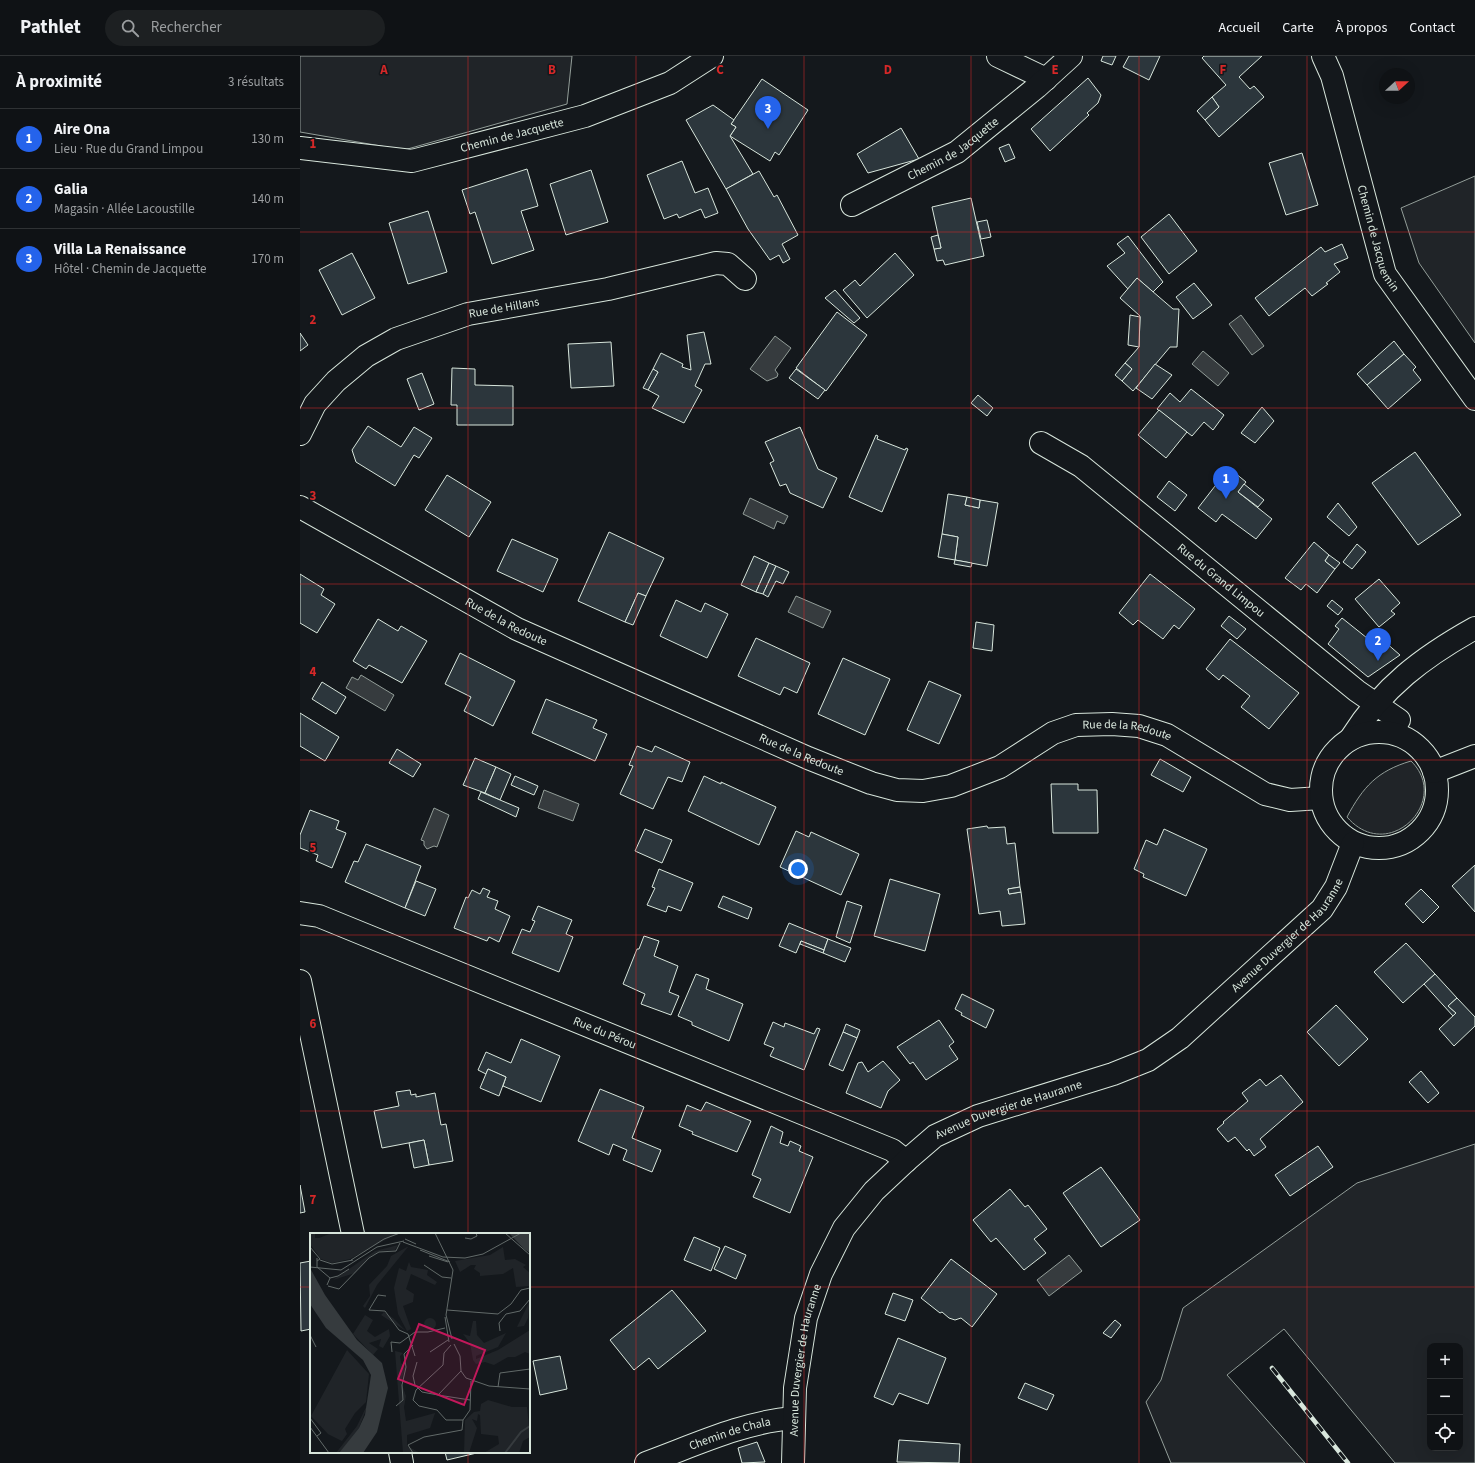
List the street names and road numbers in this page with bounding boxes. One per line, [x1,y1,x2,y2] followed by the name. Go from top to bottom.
[458,113,565,157] street label: Chemin de Jacquette
[904,113,1002,184] street label: Chemin de Jacquette
[1353,183,1404,295] street label: Chemin de Jacquemin
[467,293,541,322] street label: Rue de Hillans
[1174,539,1269,621] street label: Rue du Grand Limpou
[462,593,550,650] street label: Rue de la Redoute
[1082,715,1175,745] street label: Rue de la Redoute
[757,729,847,780] street label: Rue de la Redoute
[1227,876,1347,996] street label: Avenue Duvergier de Hauranne
[571,1012,639,1053] street label: Rue du Pérou
[932,1076,1084,1143] street label: Avenue Duvergier de Hauranne
[785,1282,826,1437] street label: Avenue Duvergier de Hauranne
[686,1413,772,1454] street label: Chemin de Chala

